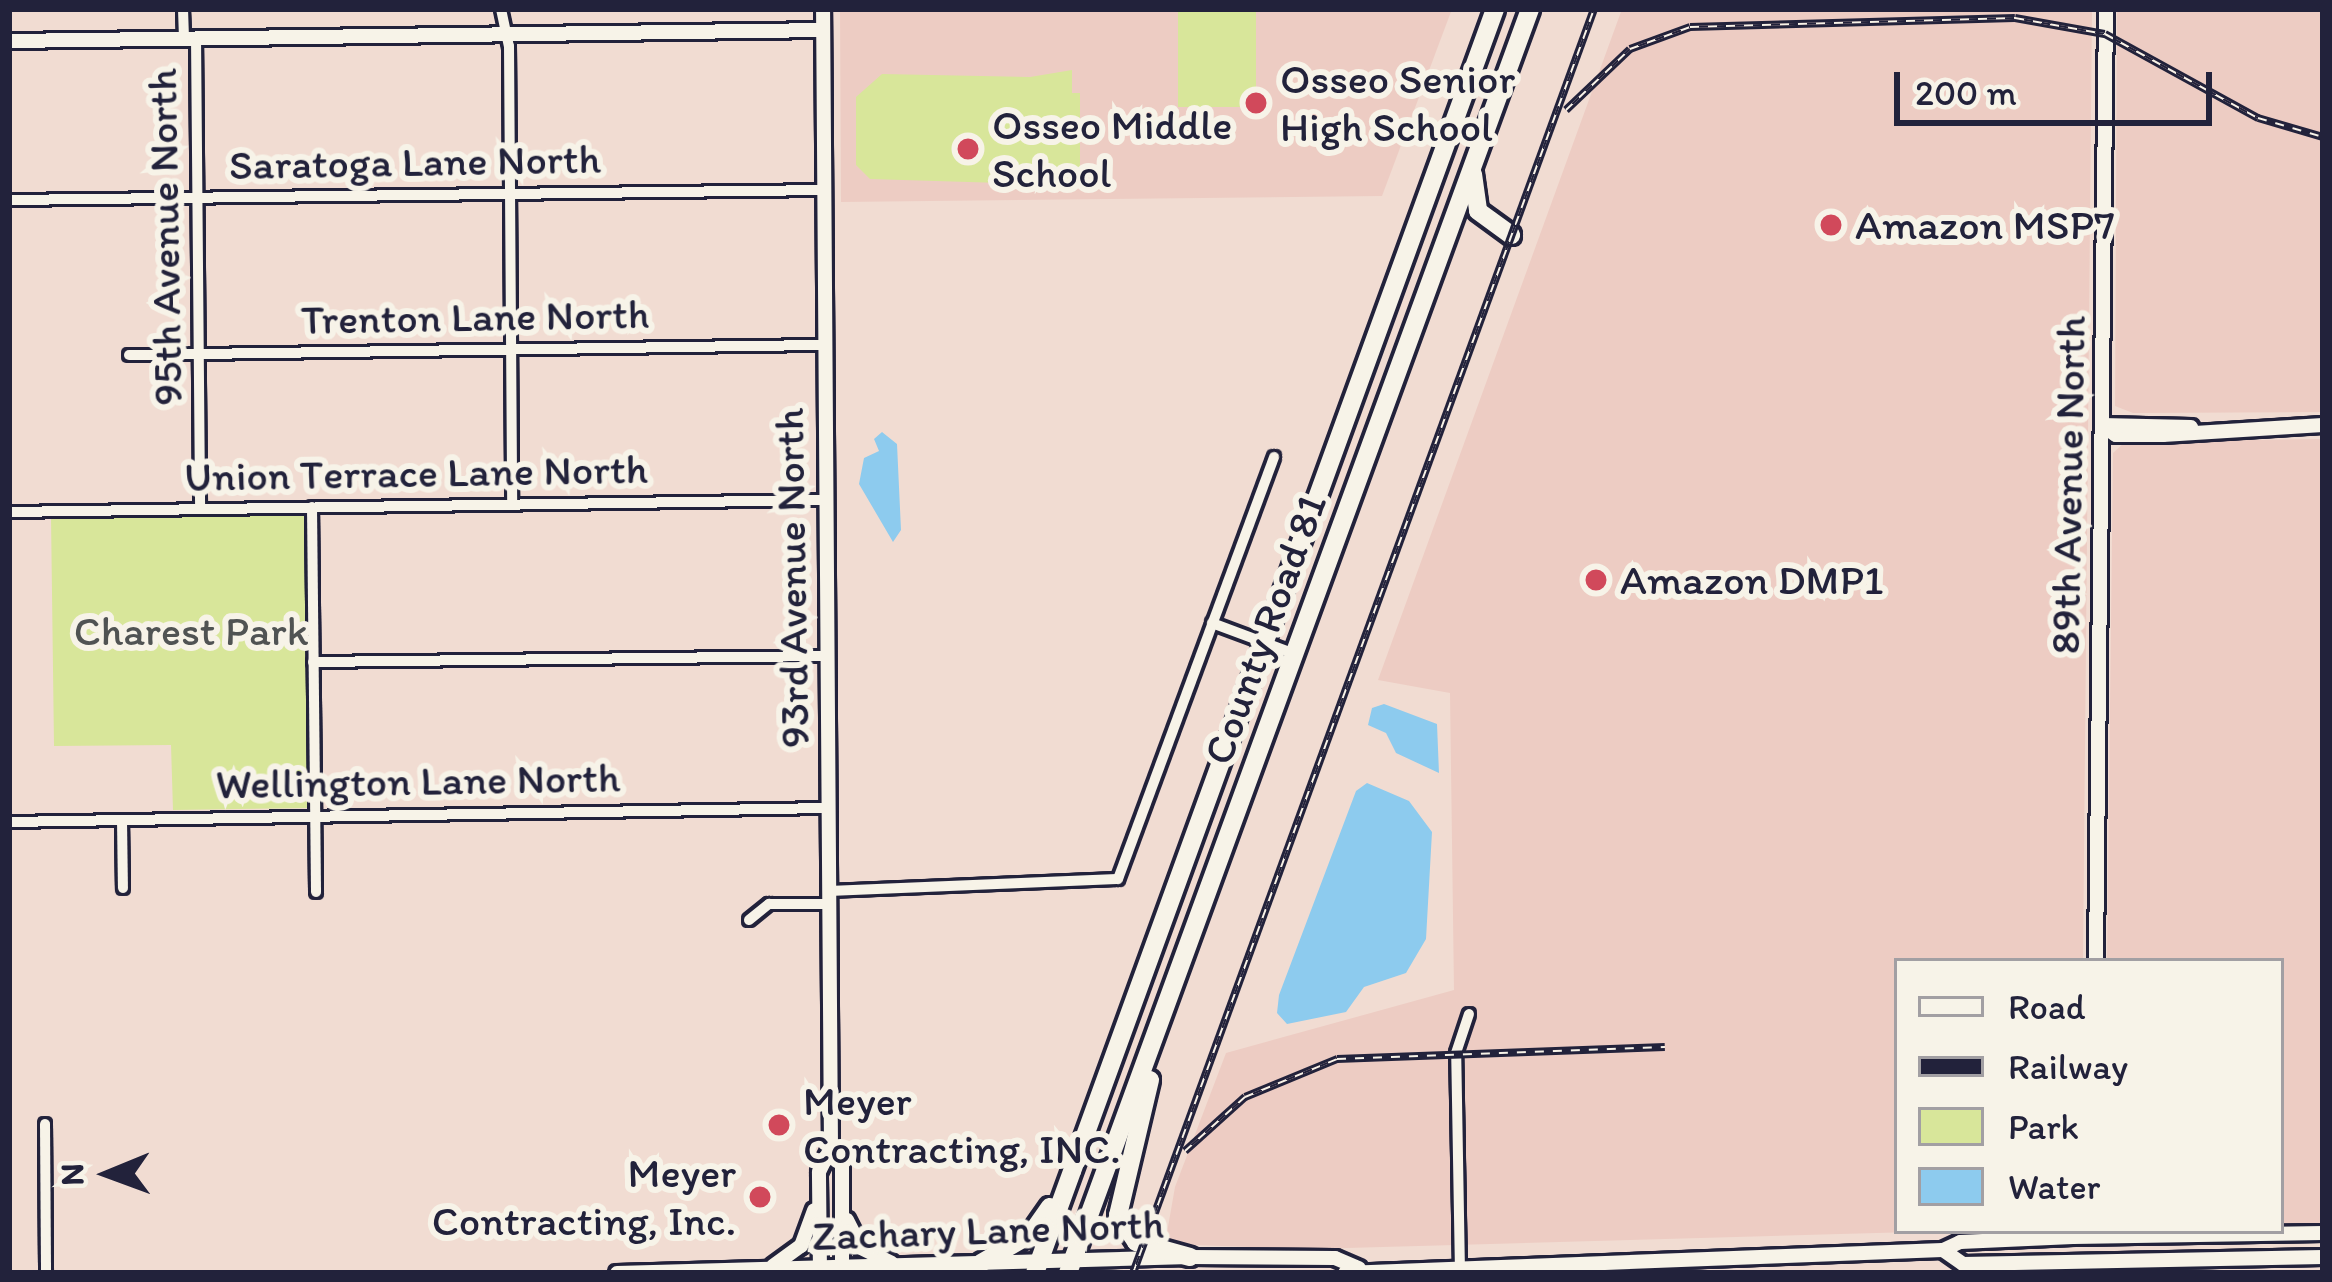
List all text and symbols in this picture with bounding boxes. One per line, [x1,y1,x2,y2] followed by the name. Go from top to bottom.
[1900,48,2218,122] scale bar
[1280,54,1514,152] place label: Osseo Senior High School
[137,69,193,405] street label: 95th Avenue North
[1915,71,2017,114] text: 200 m
[1243,90,1269,116] marker: Osseo Senior High School
[992,100,1232,198] place label: Osseo Middle School
[228,134,602,190] street label: Saratoga Lane North
[955,136,981,162] marker: Osseo Middle School
[1855,200,2115,250] place label: Amazon MSP7
[1818,212,1844,238] marker: Amazon MSP7
[299,289,651,345] street label: Trenton Lane North
[2040,316,2096,654] street label: 89th Avenue North
[764,408,820,748] street label: 93rd Avenue North
[186,444,646,502] street label: Union Terrace Lane North
[1193,488,1337,770] street label: County Road 81
[1620,555,1884,605] place label: Amazon DMP1
[1583,567,1609,593] marker: Amazon DMP1
[74,606,308,656] park label: Charest Park
[215,752,621,810] street label: Wellington Lane North
[1894,958,2284,1234] legend
[2008,985,2086,1028] text: Road
[2008,1045,2128,1088] text: Railway
[803,1076,1120,1174] place label: Meyer Contracting, INC.
[2008,1105,2079,1148] text: Park
[766,1112,792,1138] marker: Meyer Contracting, INC.
[48,1114,168,1234] north arrow
[431,1148,736,1246] place label: Meyer Contracting, Inc.
[52,1163,91,1186] text: N
[2008,1165,2100,1208] text: Water
[747,1184,773,1210] marker: Meyer Contracting, Inc.
[810,1199,1166,1261] street label: Zachary Lane North

